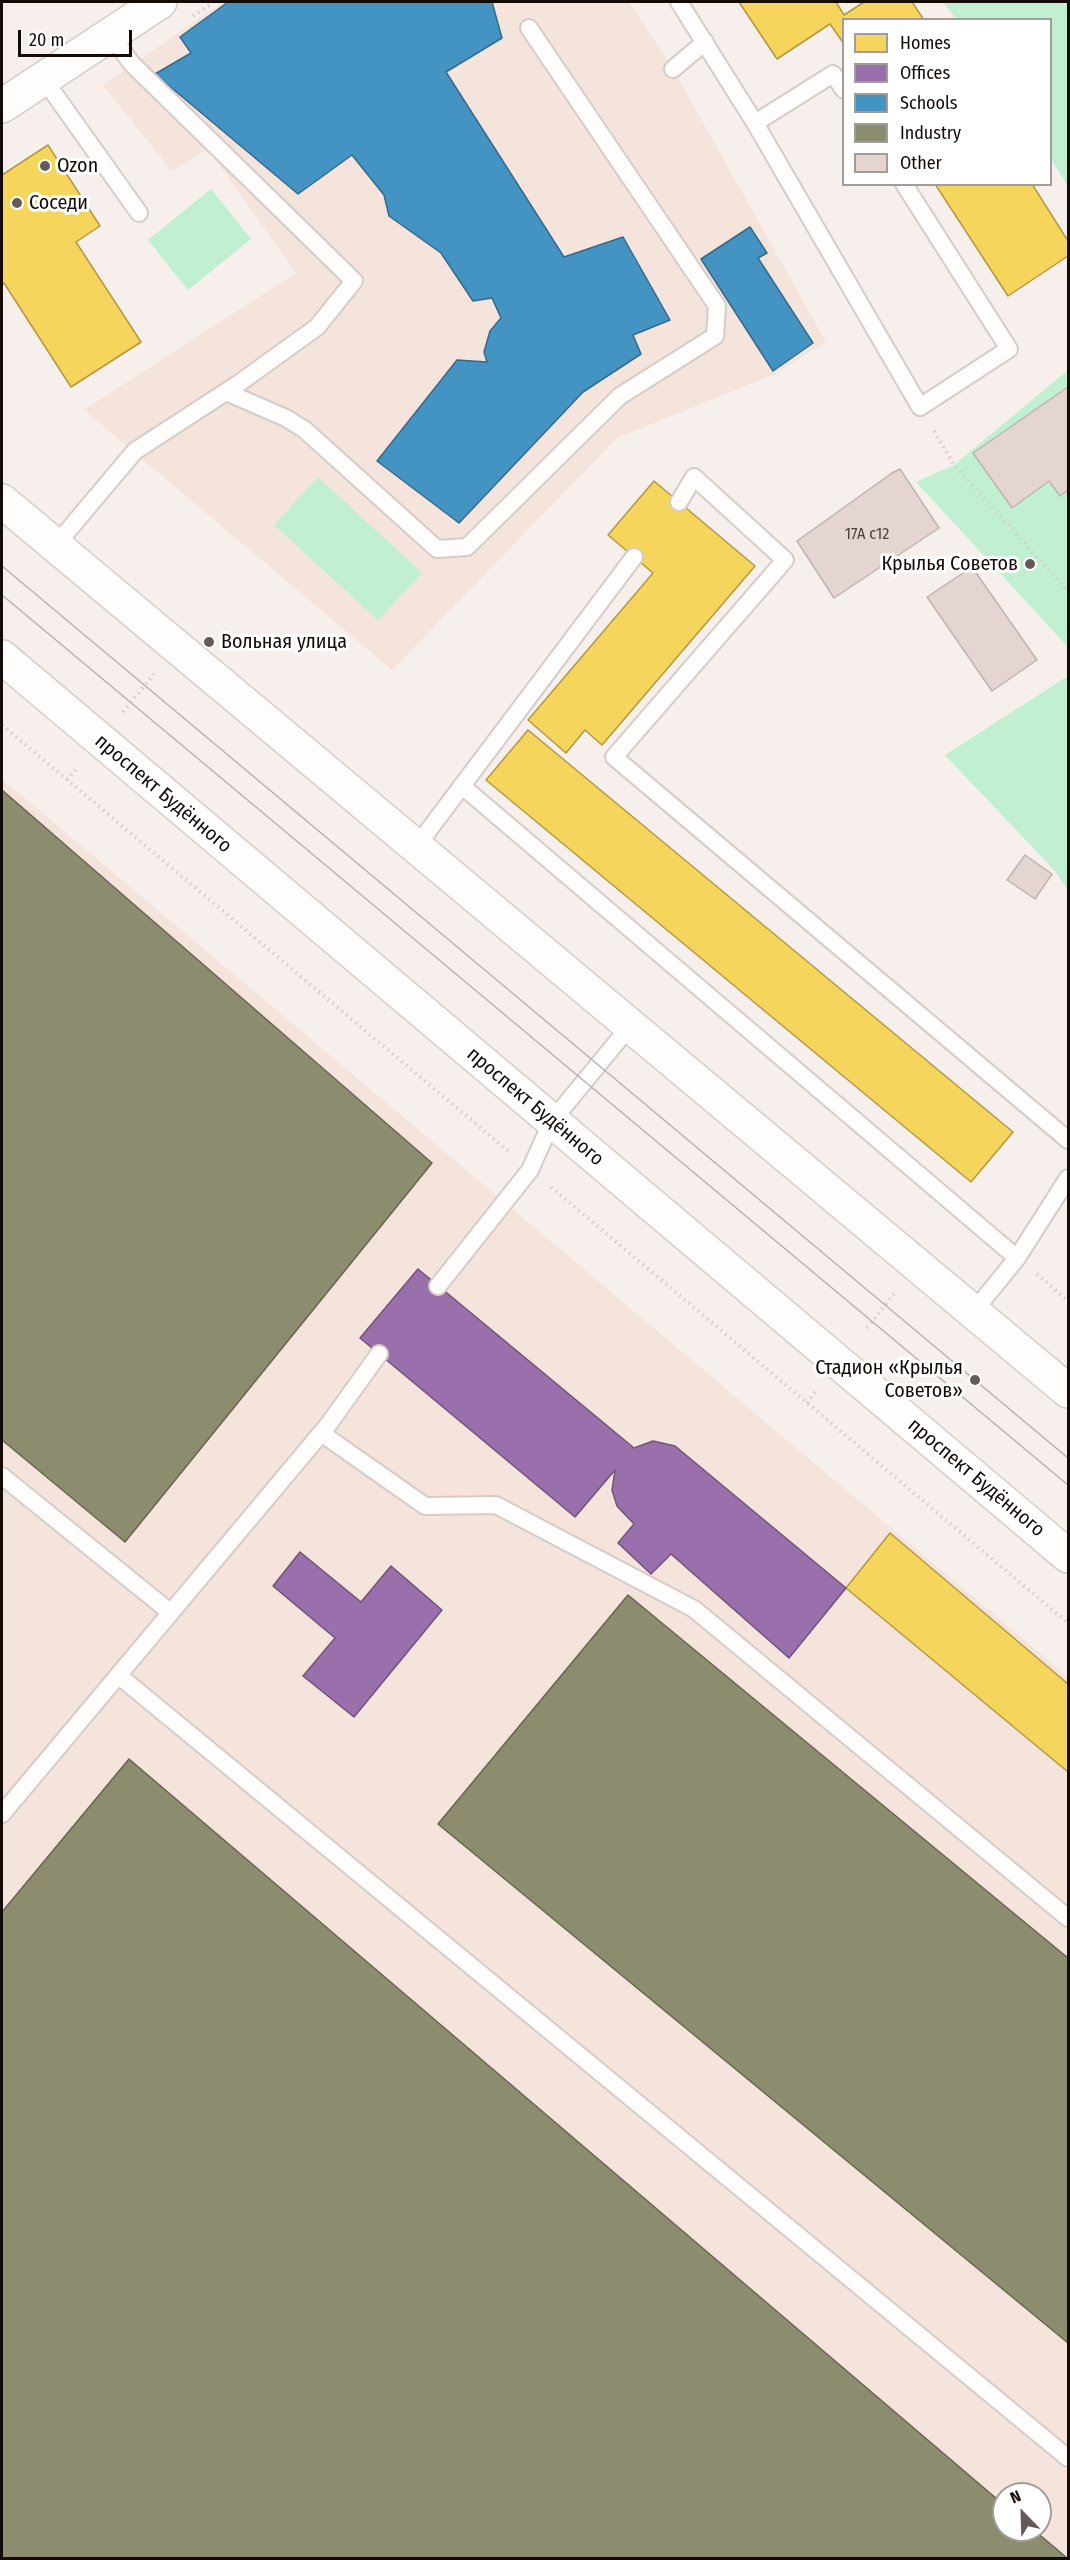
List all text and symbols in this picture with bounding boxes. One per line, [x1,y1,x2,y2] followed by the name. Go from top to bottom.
[21,18,135,56] scale bar
[842,18,1052,186] legend
[29,29,64,51] text: 20 m
[900,32,951,54] text: Homes
[900,62,950,84] text: Offices
[900,92,958,114] text: Schools
[900,122,961,144] text: Industry
[900,152,942,174] text: Other
[57,154,98,178] place label: Ozon
[38,159,52,173] marker: Ozon
[29,191,88,215] place label: Соседи
[10,196,24,210] marker: Соседи
[845,525,889,545] house number: 17А с12
[881,552,1018,576] place label: Крылья Советов
[1023,557,1037,571] marker: Крылья Советов
[221,630,347,654] place label: Вольная улица
[202,635,216,649] marker: Вольная улица
[90,730,236,858] street label: проспект Будённого
[462,1043,608,1171] street label: проспект Будённого
[815,1356,963,1403] place label: Стадион «Крылья Советов»
[968,1373,982,1387] marker: Стадион «Крылья Советов»
[903,1414,1049,1542] street label: проспект Будённого
[992,2482,1052,2542] north arrow
[1007,2486,1024,2507] text: N

